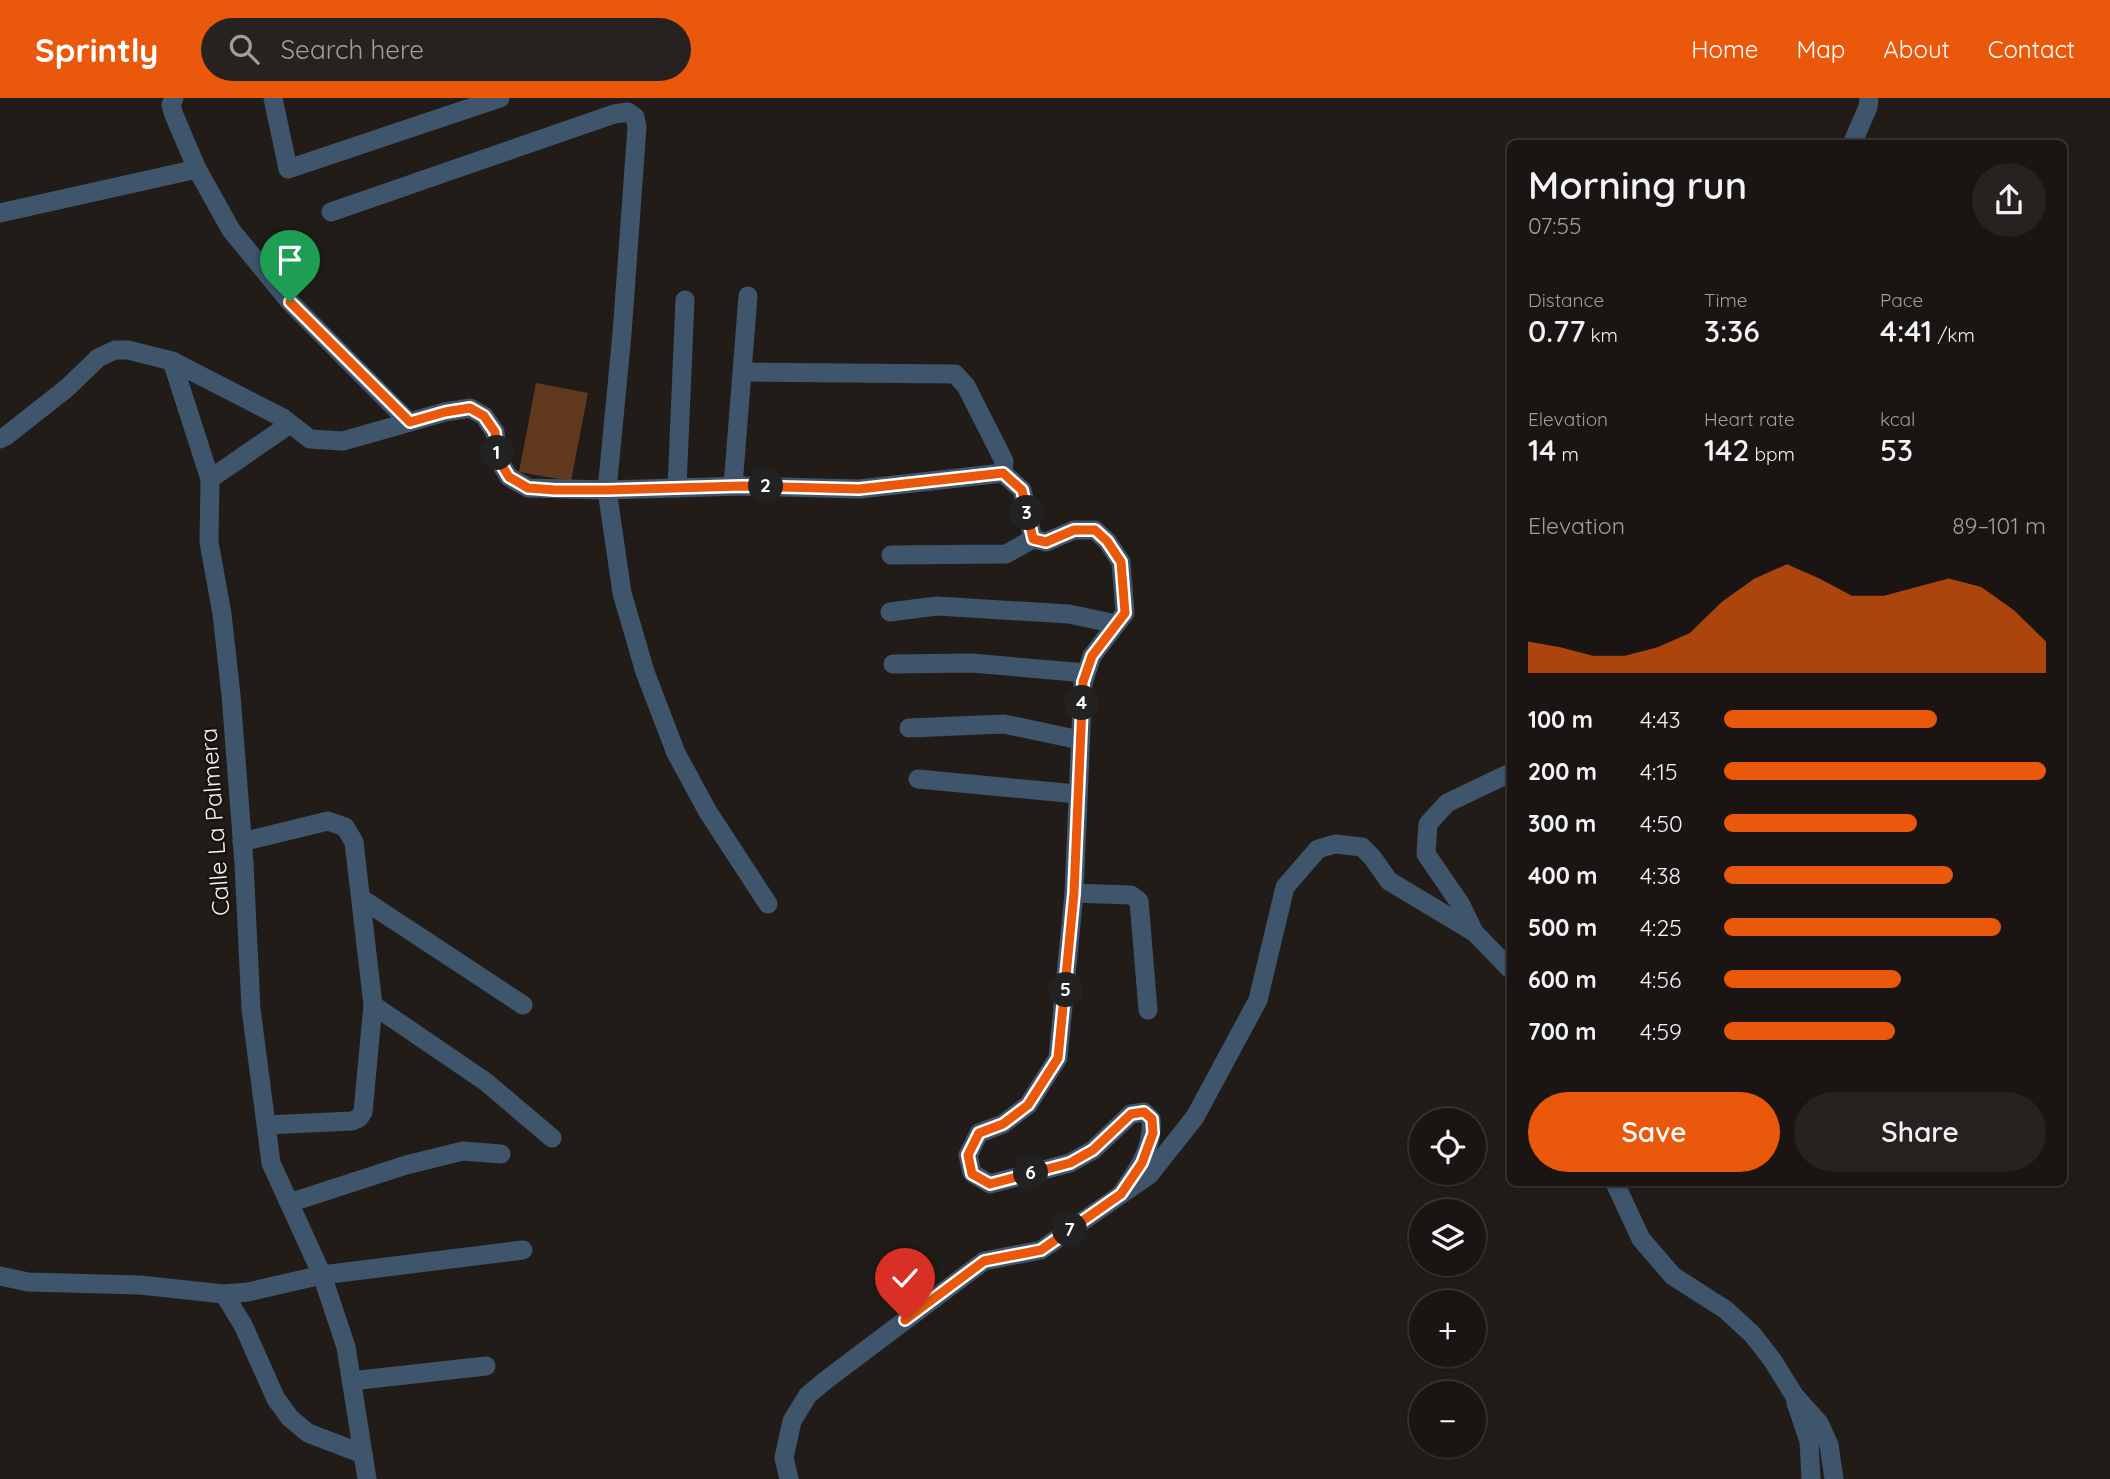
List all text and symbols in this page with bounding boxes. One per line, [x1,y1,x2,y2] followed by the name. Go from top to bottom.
[201,18,691,81] search box
[35,29,159,70] text: Sprintly
[225,30,263,68] icon: search
[281,33,424,66] text: Search here
[1691,34,1758,64] text: Home
[1796,34,1845,64] text: Map
[1883,34,1950,64] text: About
[1988,34,2075,64] text: Contact
[1528,161,1747,209] text: Morning run
[1972,163,2046,237] button: share
[1528,211,1582,240] text: 07:55
[260,230,320,302] pin
[271,241,309,279] icon: arrive
[1528,288,1604,312] text: Distance
[1704,288,1748,312] text: Time
[1880,288,1923,312] text: Pace
[1528,312,1585,350] text: 0.77
[1704,312,1760,350] text: 3:36
[1880,312,1932,350] text: 4:41
[1585,323,1618,347] text: km
[1932,323,1975,347] text: /km
[1528,407,1608,431] text: Elevation
[1704,407,1795,431] text: Heart rate
[1880,407,1915,431] text: kcal
[1528,431,1556,469] text: 14
[1704,431,1749,469] text: 142
[1880,431,1913,469] text: 53
[480,436,514,470] pin: 1
[493,440,500,464] text: 1
[1556,442,1579,466] text: m
[1749,442,1795,466] text: bpm
[748,468,784,504] pin: 2
[760,473,771,497] text: 2
[1010,496,1044,530] pin: 3
[1021,500,1032,524] text: 3
[1528,511,1625,540] text: Elevation
[1952,511,2046,540] text: 89–101 m
[1064,686,1100,720] pin: 4
[1076,690,1087,714] text: 4
[1528,705,1593,734] text: 100 m
[1640,705,1681,734] text: 4:43
[192,727,236,917] street label: Calle La Palmera
[1528,757,1597,786] text: 200 m
[1640,757,1677,786] text: 4:15
[1528,809,1596,838] text: 300 m
[1640,809,1683,838] text: 4:50
[1528,861,1597,890] text: 400 m
[1640,861,1681,890] text: 4:38
[1528,913,1597,942] text: 500 m
[1640,913,1682,942] text: 4:25
[1528,965,1597,994] text: 600 m
[1640,965,1681,994] text: 4:56
[1048,972,1084,1008] pin: 5
[1060,977,1071,1001] text: 5
[1528,1017,1597,1046] text: 700 m
[1640,1017,1682,1046] text: 4:59
[1528,1092,1780,1172] button: Save
[1794,1092,2046,1172] button: Share
[1409,1108,1486,1458] map controls
[1409,1108,1486,1185] button: locate
[1014,1156,1048,1190] pin: 6
[1025,1160,1036,1184] text: 6
[1409,1199,1486,1276] button: layers
[1052,1212,1088,1248] pin: 7
[1064,1217,1075,1241] text: 7
[875,1248,935,1320] pin
[886,1259,924,1297] icon: check
[1409,1290,1486,1367] button: +
[1409,1381,1486,1458] button: −

